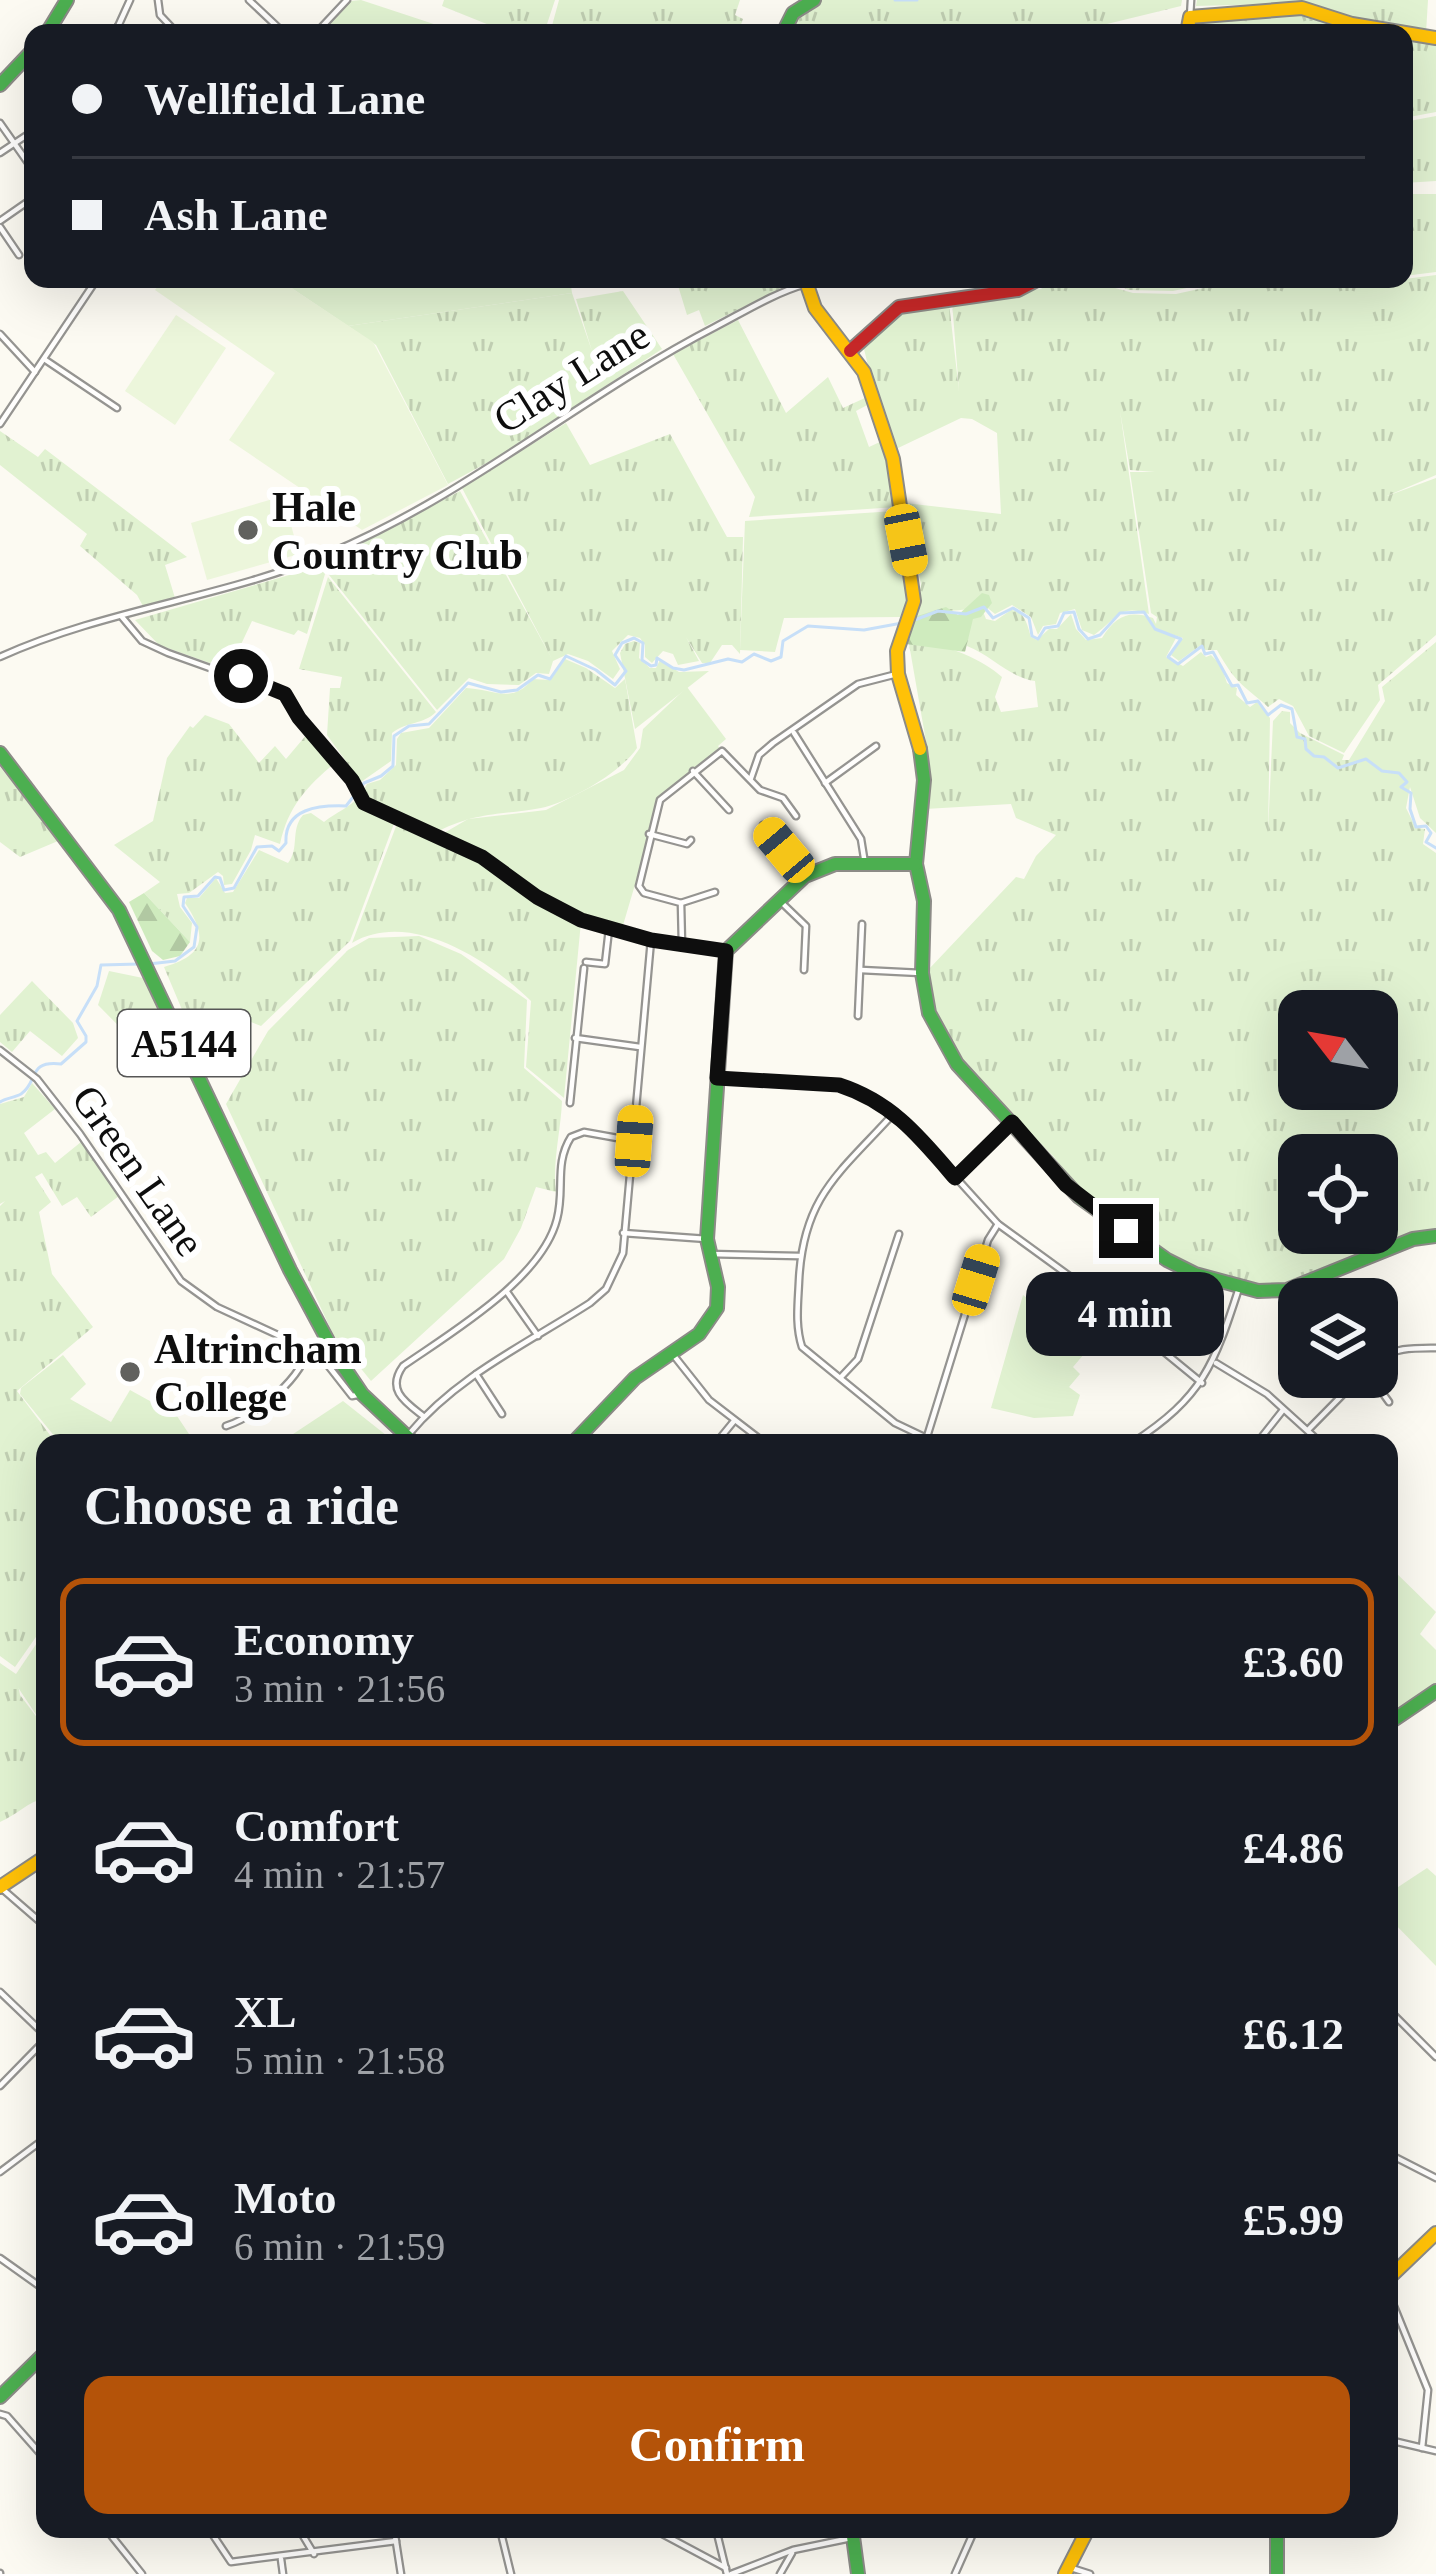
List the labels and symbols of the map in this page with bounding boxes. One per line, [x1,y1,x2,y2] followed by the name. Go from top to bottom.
[486,311,657,442] street label: Clay Lane
[272,484,523,578] place label: Hale Country Club
[881,501,931,579] car
[235,517,261,543] marker: Hale Country Club
[214,649,268,703] route start
[747,811,821,889] car
[1278,990,1398,1110] north arrow
[118,1010,250,1076] road number: A5144
[63,1077,214,1264] street label: Green Lane
[614,1104,654,1178] car
[1099,1204,1153,1258] route end
[948,1240,1004,1320] car
[1027,1273,1225,1357] callout: 4 min
[154,1326,362,1420] place label: Altrincham College
[117,1359,143,1385] marker: Altrincham College

